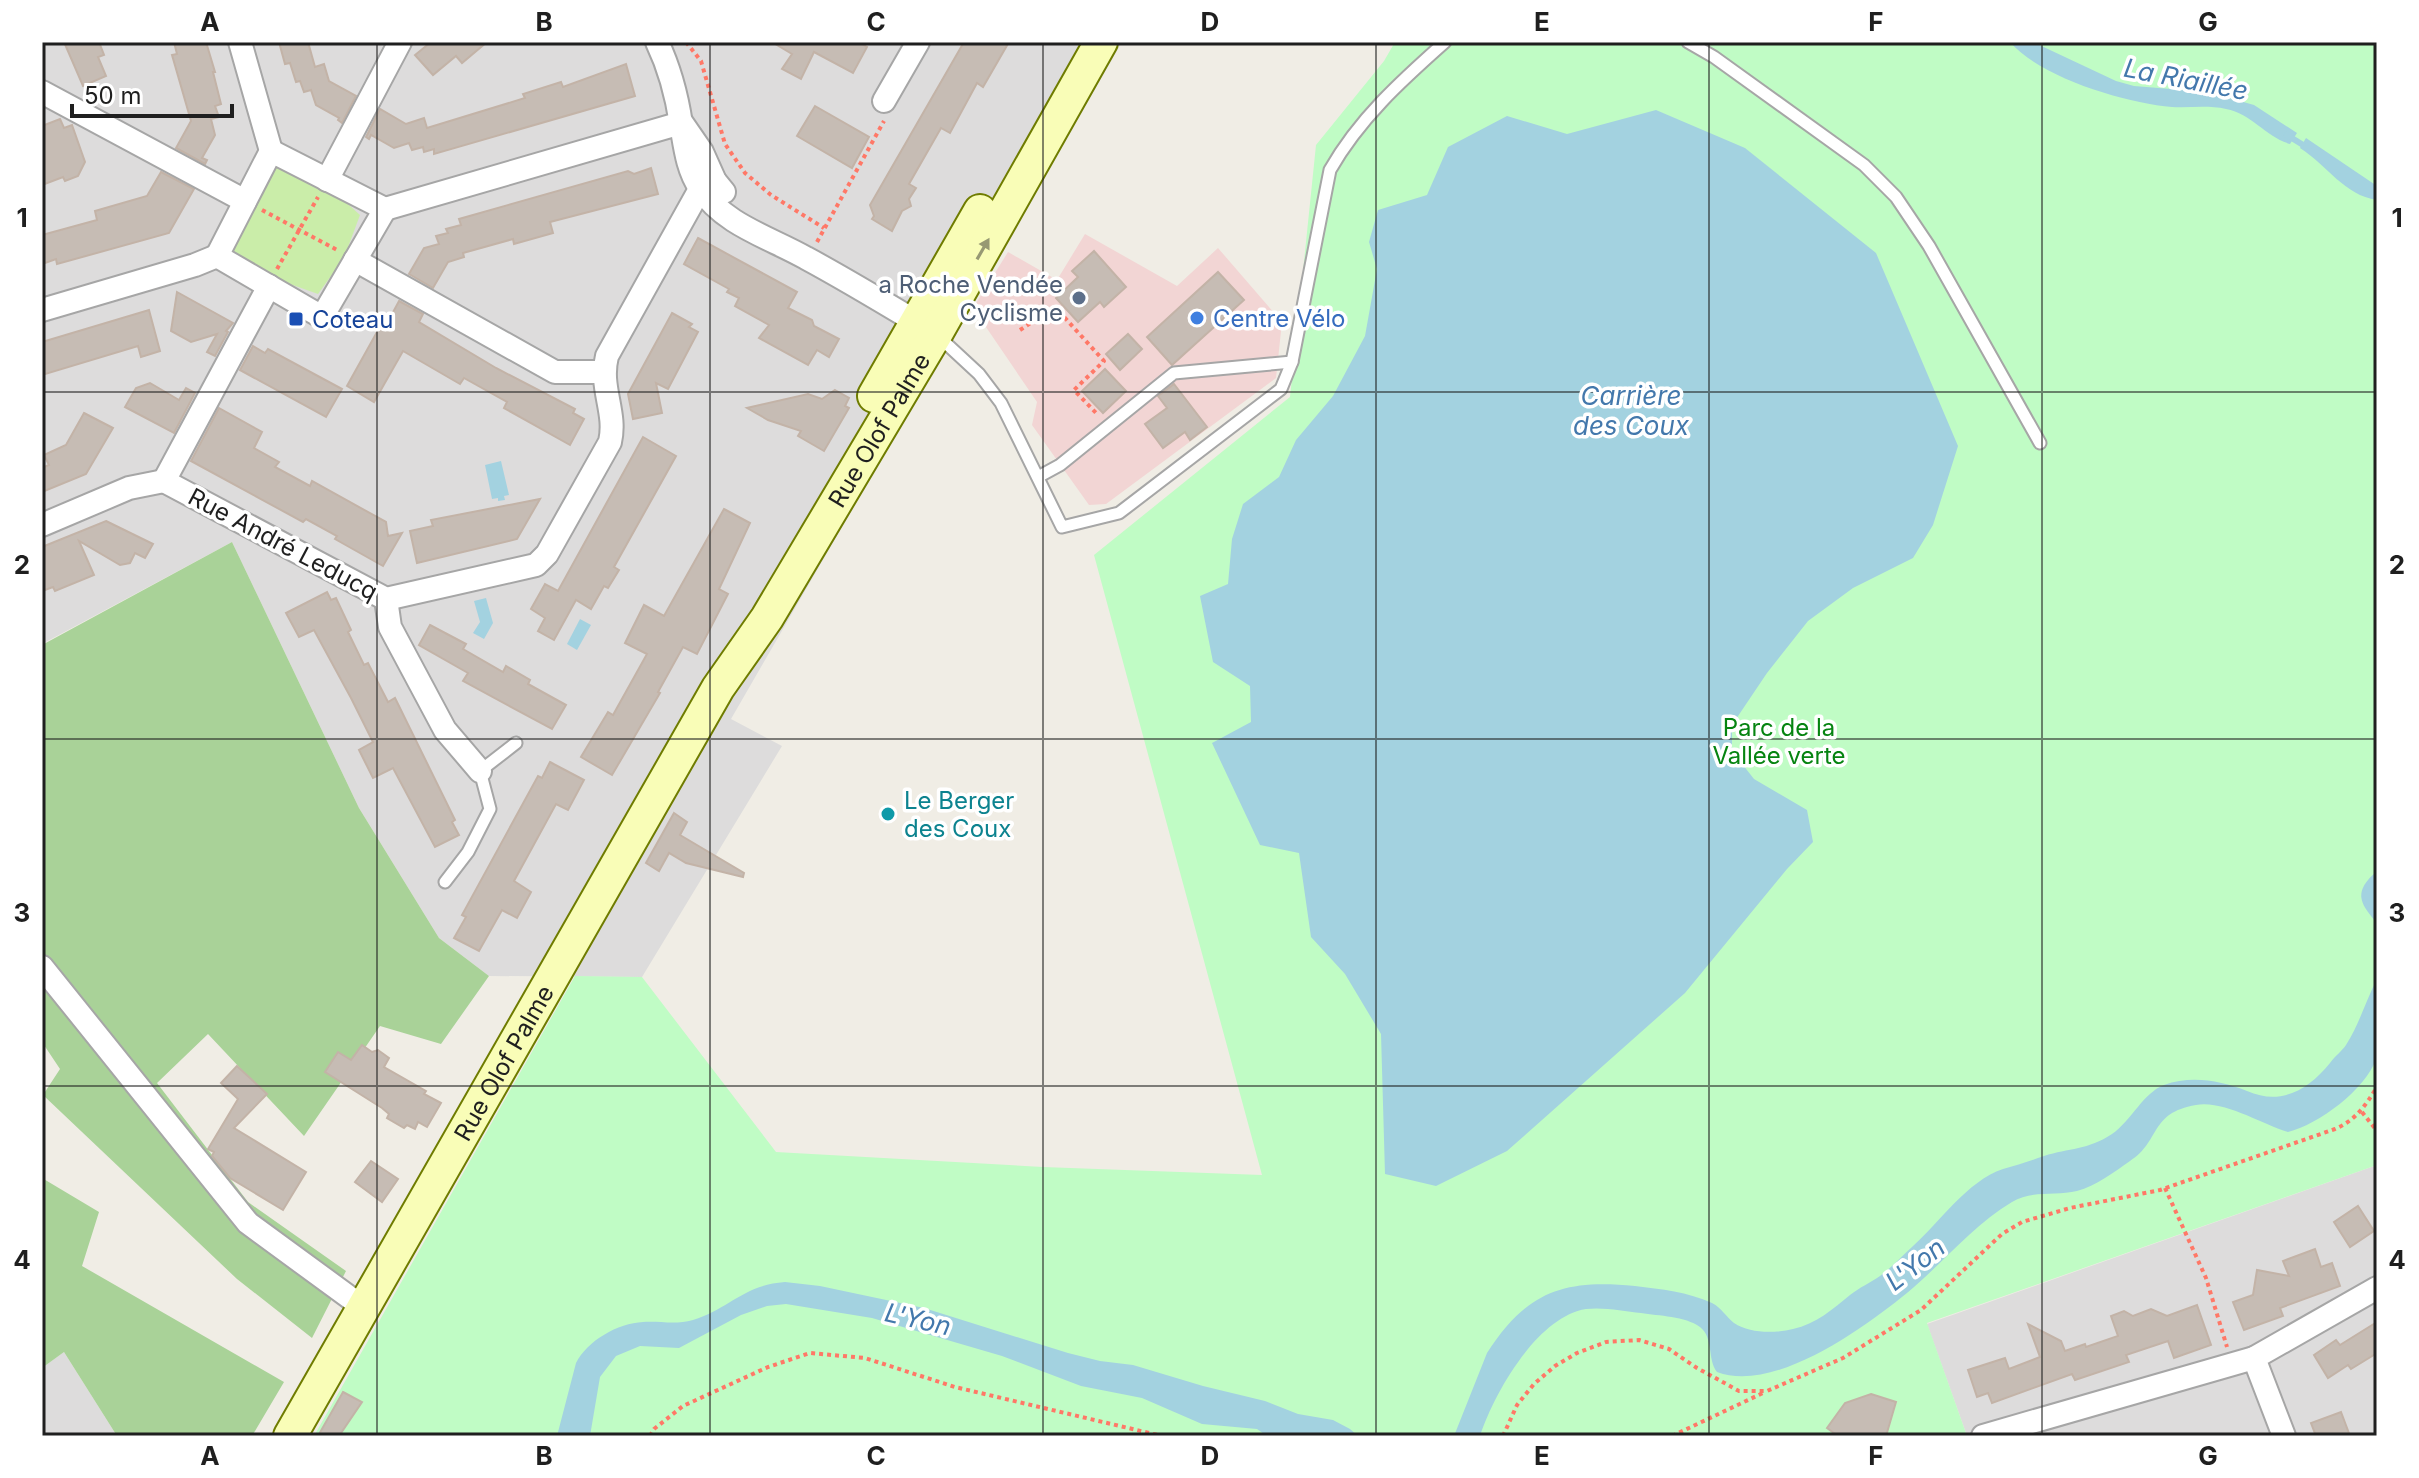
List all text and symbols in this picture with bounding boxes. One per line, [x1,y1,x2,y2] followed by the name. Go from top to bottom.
[200,6,220,37] text: A
[535,6,553,37] text: B
[866,6,886,37] text: C
[1201,6,1219,37] text: D
[1534,6,1550,37] text: E
[1868,6,1884,37] text: F
[2198,6,2218,37] text: G
[2121,52,2251,106] water label: La Riaillée
[72,68,232,118] scale bar
[84,81,142,110] text: 50 m
[16,202,28,233] text: 1
[2391,202,2403,233] text: 1
[976,238,990,260] one-way arrow
[878,270,1063,327] place label: a Roche Vendée Cyclisme
[1070,289,1088,307] marker: a Roche Vendée Cyclisme
[1213,304,1345,333] place label: Centre Vélo
[312,305,393,334] place label: Coteau
[1188,309,1206,327] marker: Centre Vélo
[287,310,305,328] marker: Coteau
[822,348,936,512] street label: Rue Olof Palme
[1573,380,1690,441] water label: Carrière des Coux
[183,482,383,606] street label: Rue André Leducq
[14,549,30,580] text: 2
[2389,549,2405,580] text: 2
[1712,713,1846,770] park label: Parc de la Vallée verte
[904,786,1014,843] place label: Le Berger des Coux
[879,805,897,823] marker: Le Berger des Coux
[14,897,30,928] text: 3
[2389,897,2405,928] text: 3
[448,980,559,1146] street label: Rue Olof Palme
[1879,1231,1951,1297] water label: L'Yon
[13,1244,31,1275] text: 4
[2388,1244,2406,1275] text: 4
[882,1296,954,1342] water label: L'Yon
[200,1440,220,1471] text: A
[535,1440,553,1471] text: B
[866,1440,886,1471] text: C
[1201,1440,1219,1471] text: D
[1534,1440,1550,1471] text: E
[1868,1440,1884,1471] text: F
[2198,1440,2218,1471] text: G

